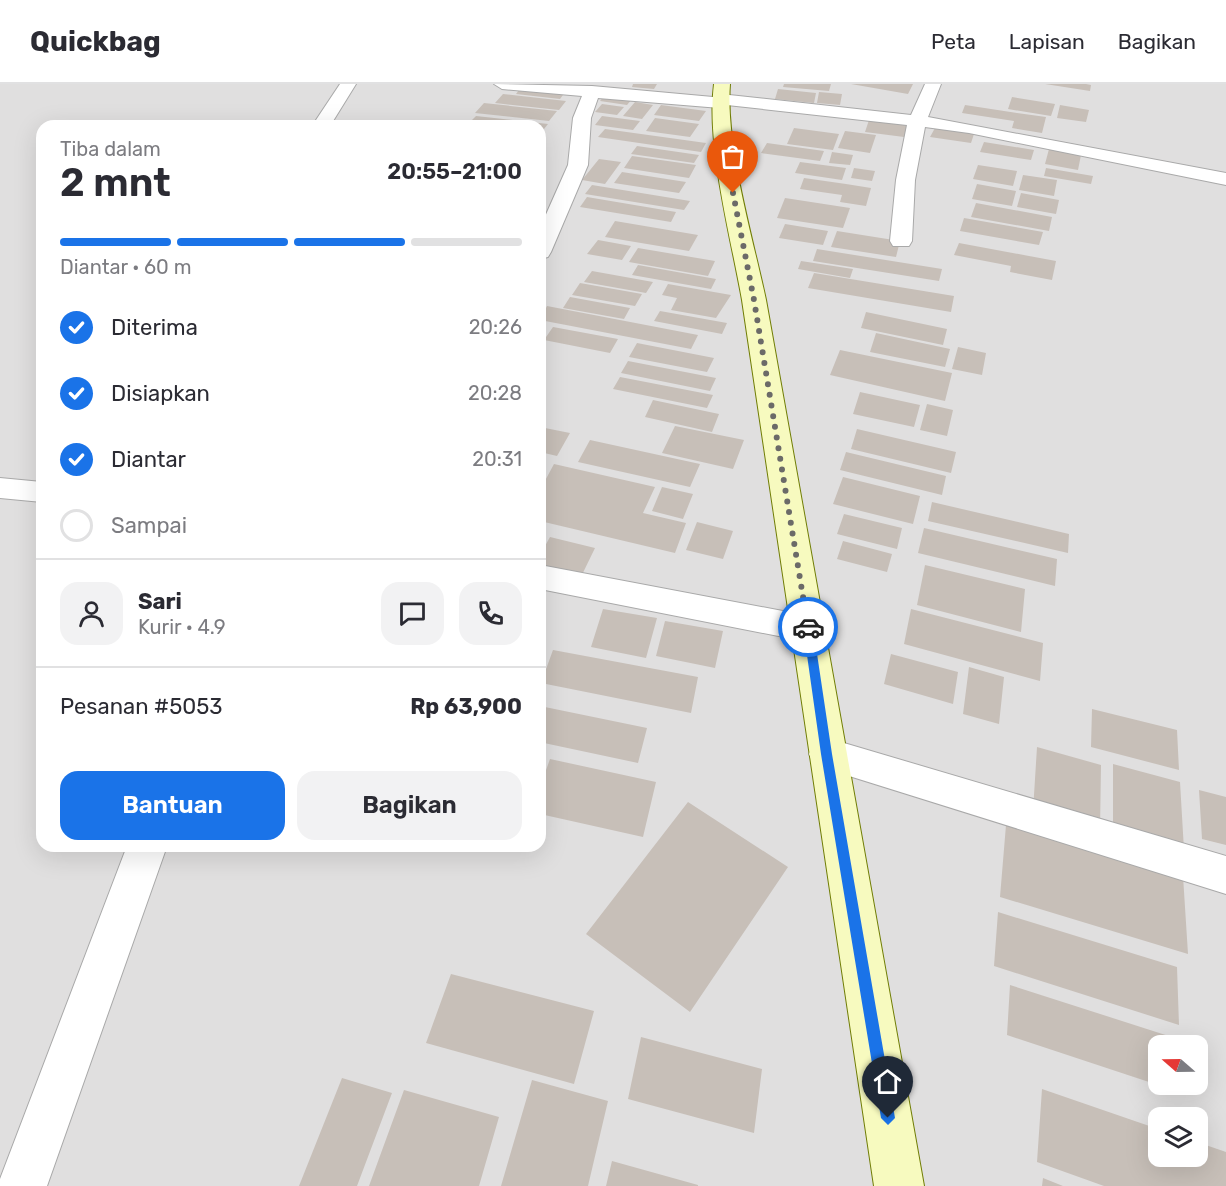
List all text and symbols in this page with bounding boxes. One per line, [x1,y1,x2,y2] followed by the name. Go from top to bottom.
[30,25,161,58] text: Quickbag
[931,29,976,54] text: Peta
[1009,29,1085,54] text: Lapisan
[1118,29,1196,54] text: Bagikan
[707,131,758,193] pin
[60,137,161,161] text: Tiba dalam
[716,140,749,173] icon: bag
[387,158,522,185] text: 20:55–21:00
[60,160,171,206] text: 2 mnt
[60,255,191,279] text: Diantar · 60 m
[60,311,93,344] icon: check
[111,314,198,341] text: Diterima
[469,315,522,339] text: 20:26
[60,377,93,410] icon: check
[111,380,210,407] text: Disiapkan
[468,381,522,405] text: 20:28
[60,443,93,476] icon: check
[111,446,186,473] text: Diantar
[472,447,522,471] text: 20:31
[111,512,187,539] text: Sampai
[60,582,123,645] button: person
[381,582,444,645] button: chat
[459,582,522,645] button: phone
[138,588,182,615] text: Sari
[778,597,838,657] courier
[792,611,825,644] icon: car
[138,615,226,639] text: Kurir · 4.9
[60,693,223,720] text: Pesanan #5053
[410,693,522,720] text: Rp 63,900
[60,771,285,840] button: Bantuan
[297,771,522,840] button: Bagikan
[1148,1035,1208,1095] north arrow
[1148,1035,1208,1167] map controls
[862,1056,913,1118] pin
[871,1065,904,1098] icon: home
[1148,1107,1208,1167] button: layers

